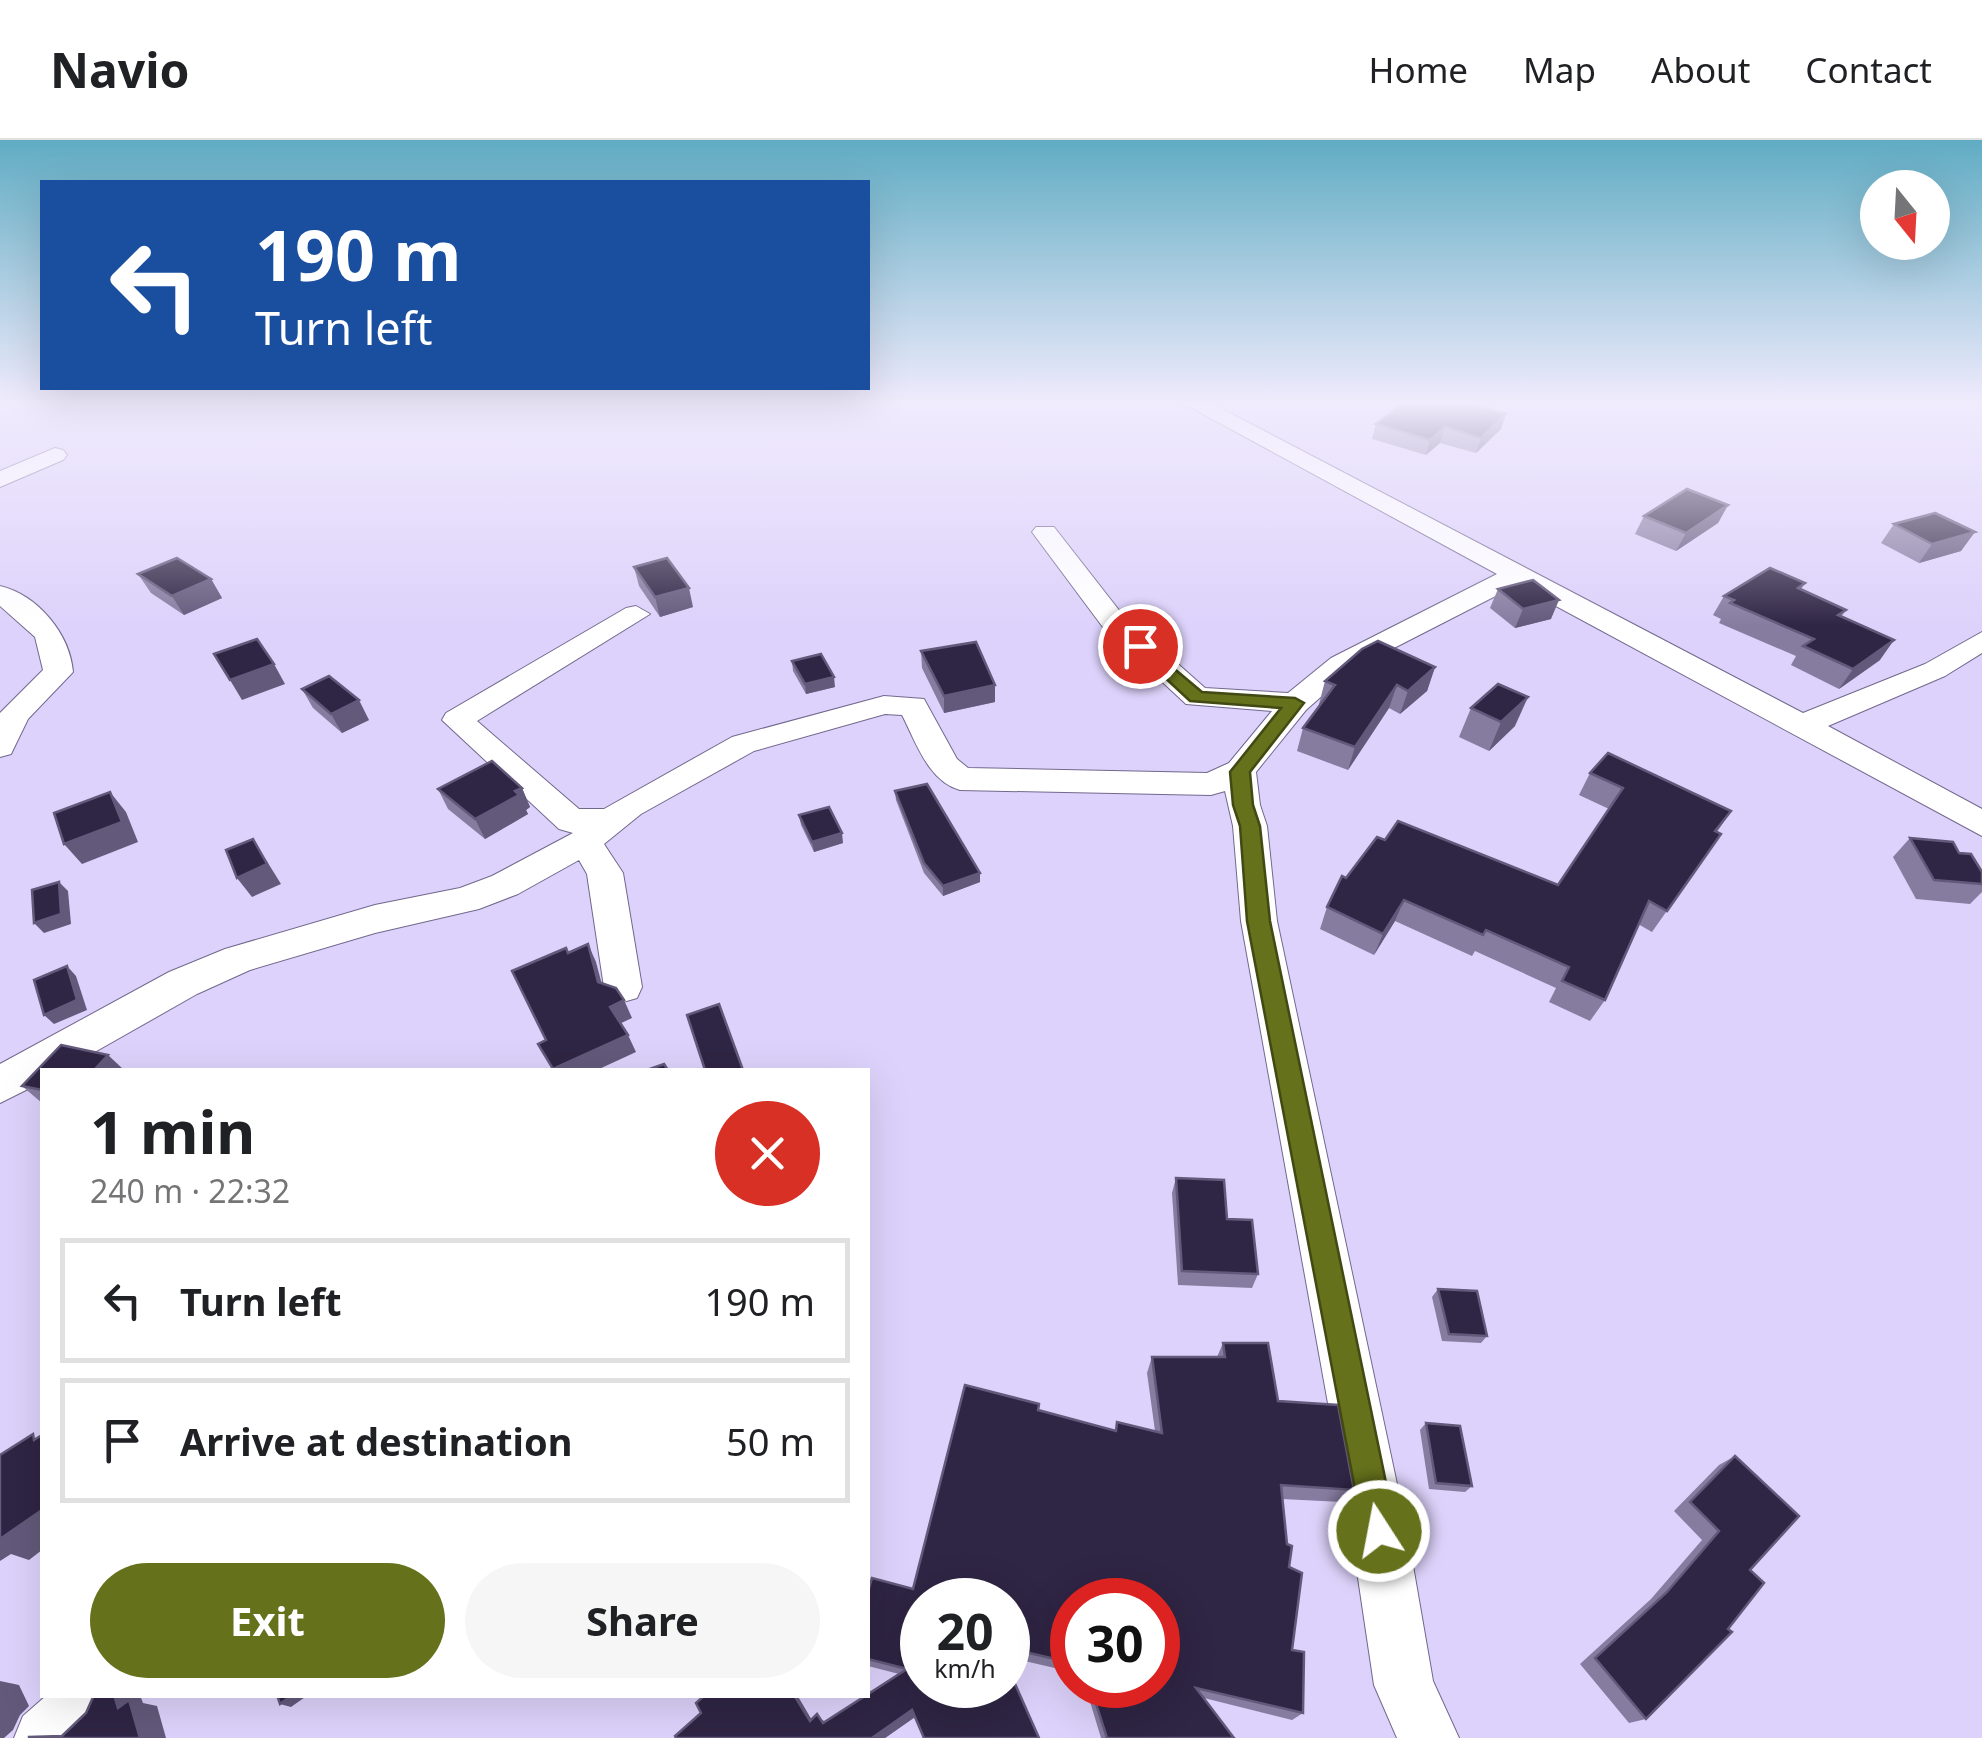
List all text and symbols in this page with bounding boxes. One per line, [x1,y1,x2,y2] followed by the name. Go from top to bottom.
[50,37,190,102] text: Navio
[1369,46,1468,93] text: Home
[1523,46,1596,93] text: Map
[1651,46,1750,93] text: About
[1805,46,1932,93] text: Contact
[1860,170,1950,260] north arrow
[1860,170,1950,260] map controls
[255,206,462,302] text: 190 m
[90,220,220,350] icon: left
[255,297,432,358] text: Turn left
[1098,604,1183,689] pin
[1113,619,1168,674] icon: arrive
[90,1090,255,1172] text: 1 min
[715,1101,820,1206] button: close
[90,1169,290,1212] text: 240 m · 22:32
[95,1273,150,1328] icon: left
[180,1275,342,1327] text: Turn left
[704,1275,815,1327] text: 190 m
[95,1413,150,1468] icon: arrive
[180,1415,572,1467] text: Arrive at destination
[726,1415,815,1467] text: 50 m
[1327,1479,1431,1583] position arrow
[90,1563,445,1678] button: Exit
[465,1563,820,1678] button: Share
[1050,1578,1180,1708] speed limit sign: 30
[936,1597,994,1665] text: 20
[934,1651,996,1685] text: km/h

